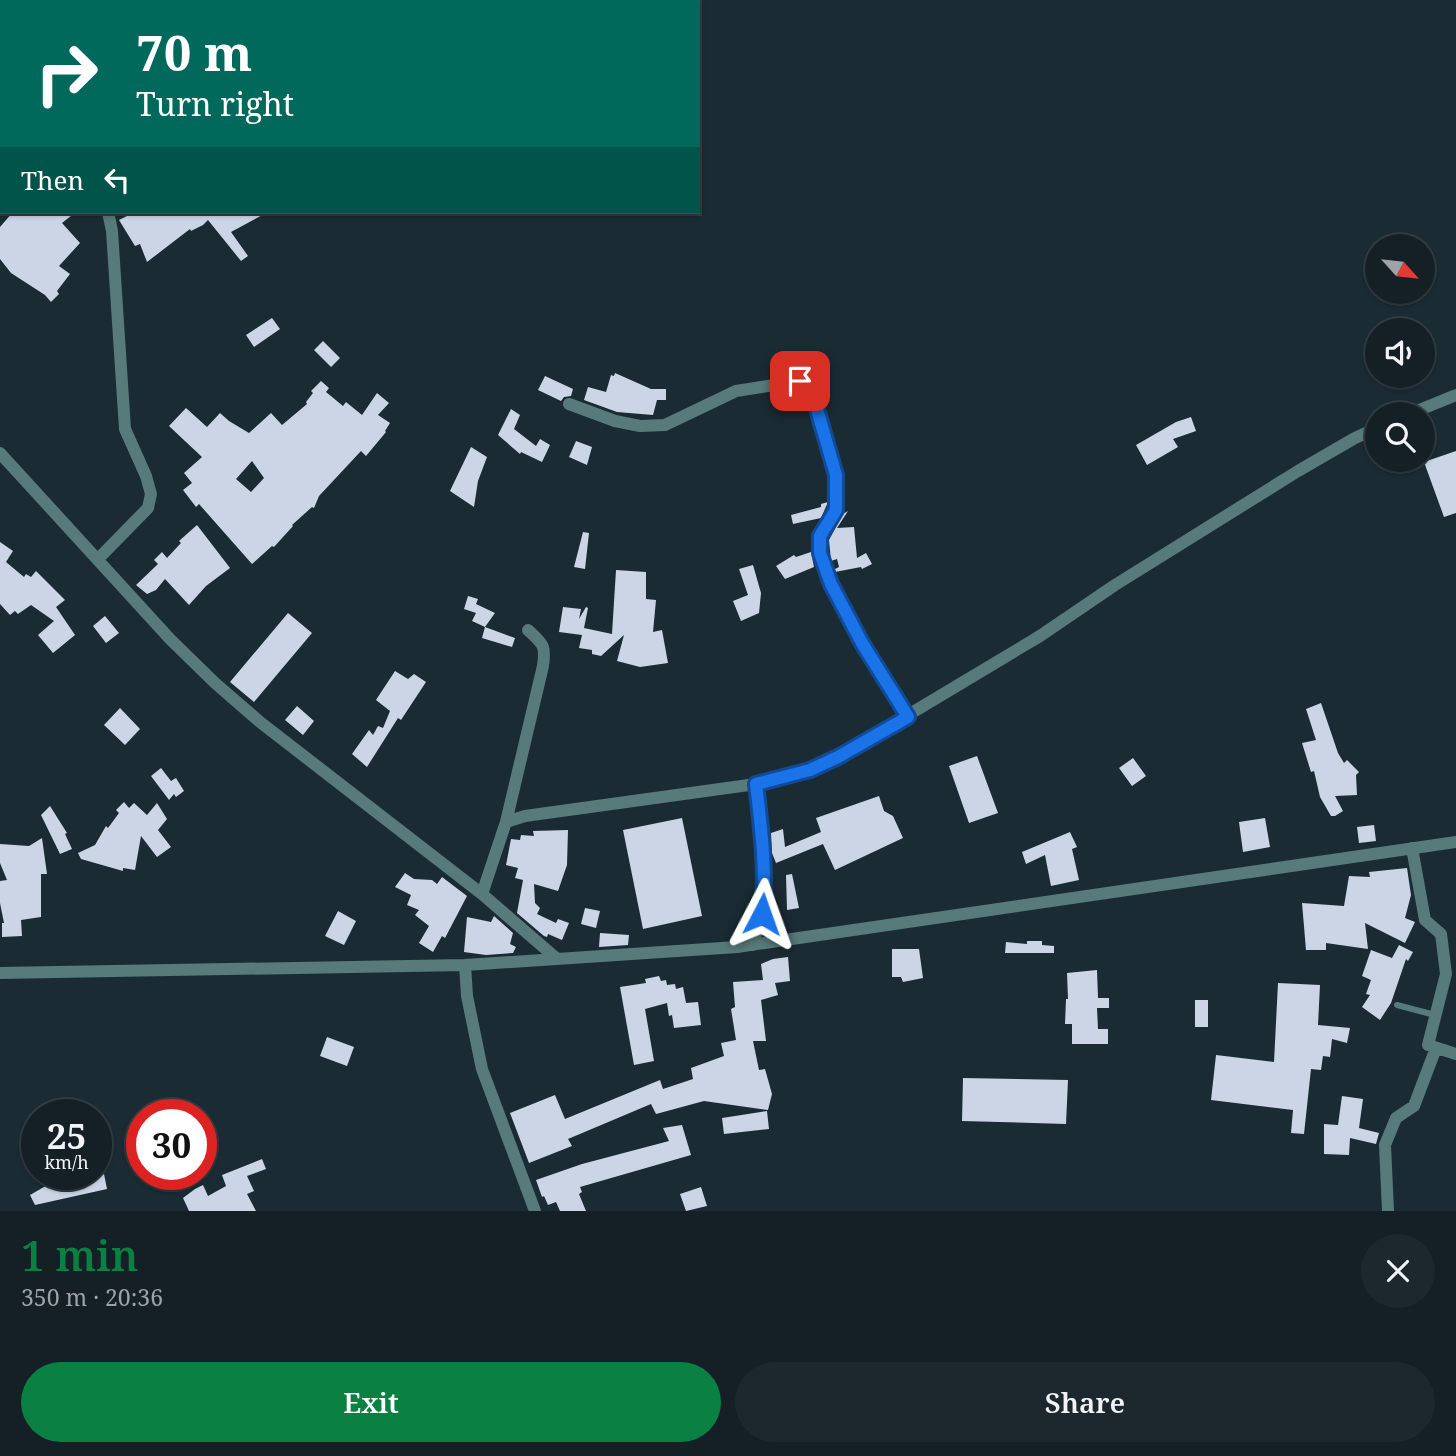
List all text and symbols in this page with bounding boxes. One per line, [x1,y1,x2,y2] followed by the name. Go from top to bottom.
[136,19,252,85] text: 70 m
[21,28,112,119] icon: right
[136,82,294,125] text: Turn right
[98,161,136,199] icon: left
[21,162,84,198] text: Then
[1365,234,1435,304] north arrow
[1365,234,1435,472] map controls
[1365,318,1435,388] button: sound
[770,351,830,411] pin
[781,362,819,400] icon: arrive
[1365,402,1435,472] button: search
[725,877,799,951] position arrow
[126,1099,217,1190] speed limit sign: 30
[47,1112,86,1159] text: 25
[44,1150,89,1174] text: km/h
[21,1226,138,1283] text: 1 min
[1361,1234,1435,1308] button: close
[21,1281,163,1313] text: 350 m · 20:36
[21,1362,721,1442] button: Exit
[735,1362,1435,1442] button: Share

